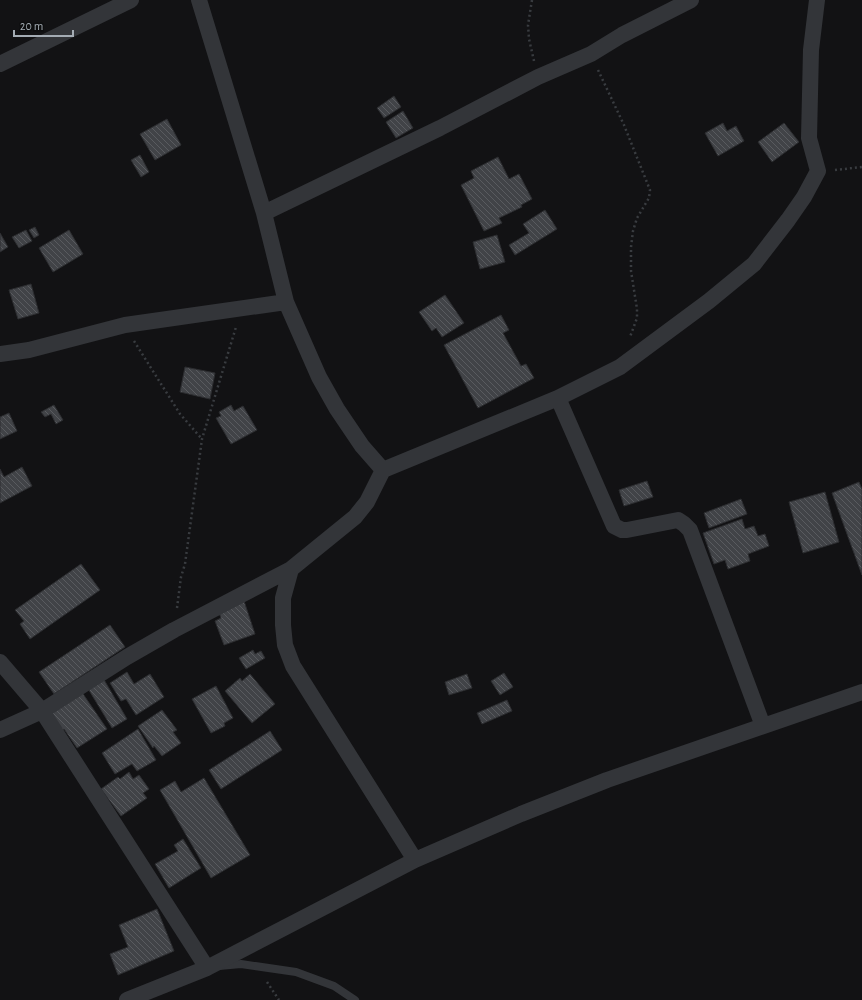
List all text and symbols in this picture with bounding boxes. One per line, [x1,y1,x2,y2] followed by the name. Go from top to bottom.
[14,12,73,38] scale bar
[20,20,43,32] text: 20 m

